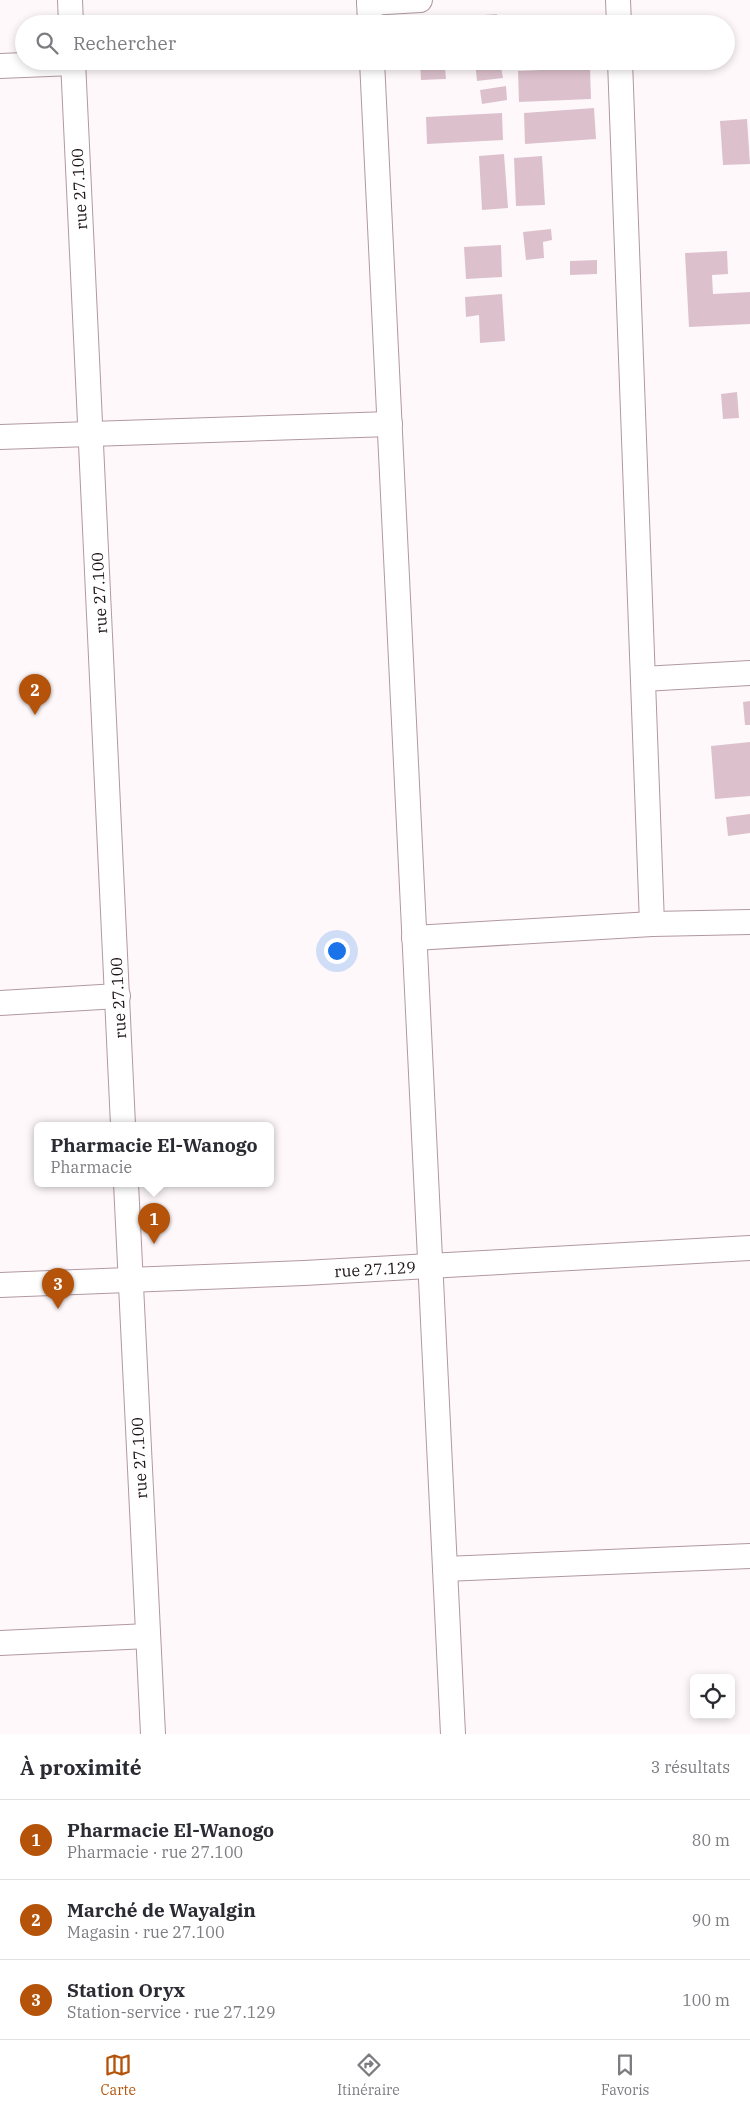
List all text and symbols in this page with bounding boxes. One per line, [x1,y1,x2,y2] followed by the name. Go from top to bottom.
[15,15,735,70] search box
[33,29,61,57] icon: search
[73,31,176,55] text: Rechercher
[67,148,91,230] street label: rue 27.100
[87,552,111,634] street label: rue 27.100
[19,674,51,715] pin: 2
[324,938,350,964] your location
[106,957,130,1039] street label: rue 27.100
[34,1122,274,1187] popup
[50,1133,258,1157] text: Pharmacie El-Wanogo
[50,1157,132,1177] text: Pharmacie
[138,1203,170,1244] pin: 1
[334,1257,416,1281] street label: rue 27.129
[42,1268,74,1309] pin: 3
[127,1417,151,1499] street label: rue 27.100
[690,1674,735,1719] map controls
[690,1674,735,1719] button: locate
[20,1753,142,1781] text: À proximité
[651,1757,730,1777] text: 3 résultats
[67,1818,274,1842] text: Pharmacie El-Wanogo
[31,1830,41,1850] text: 1
[692,1830,730,1850] text: 80 m
[67,1842,243,1862] text: Pharmacie · rue 27.100
[67,1898,256,1922] text: Marché de Wayalgin
[31,1910,41,1930] text: 2
[692,1910,730,1930] text: 90 m
[67,1922,225,1942] text: Magasin · rue 27.100
[67,1978,185,2002] text: Station Oryx
[31,1990,41,2010] text: 3
[682,1990,730,2010] text: 100 m
[67,2002,276,2022] text: Station-service · rue 27.129
[101,2051,136,2099] tab: Carte
[337,2051,400,2099] tab: Itinéraire
[601,2051,649,2099] tab: Favoris

